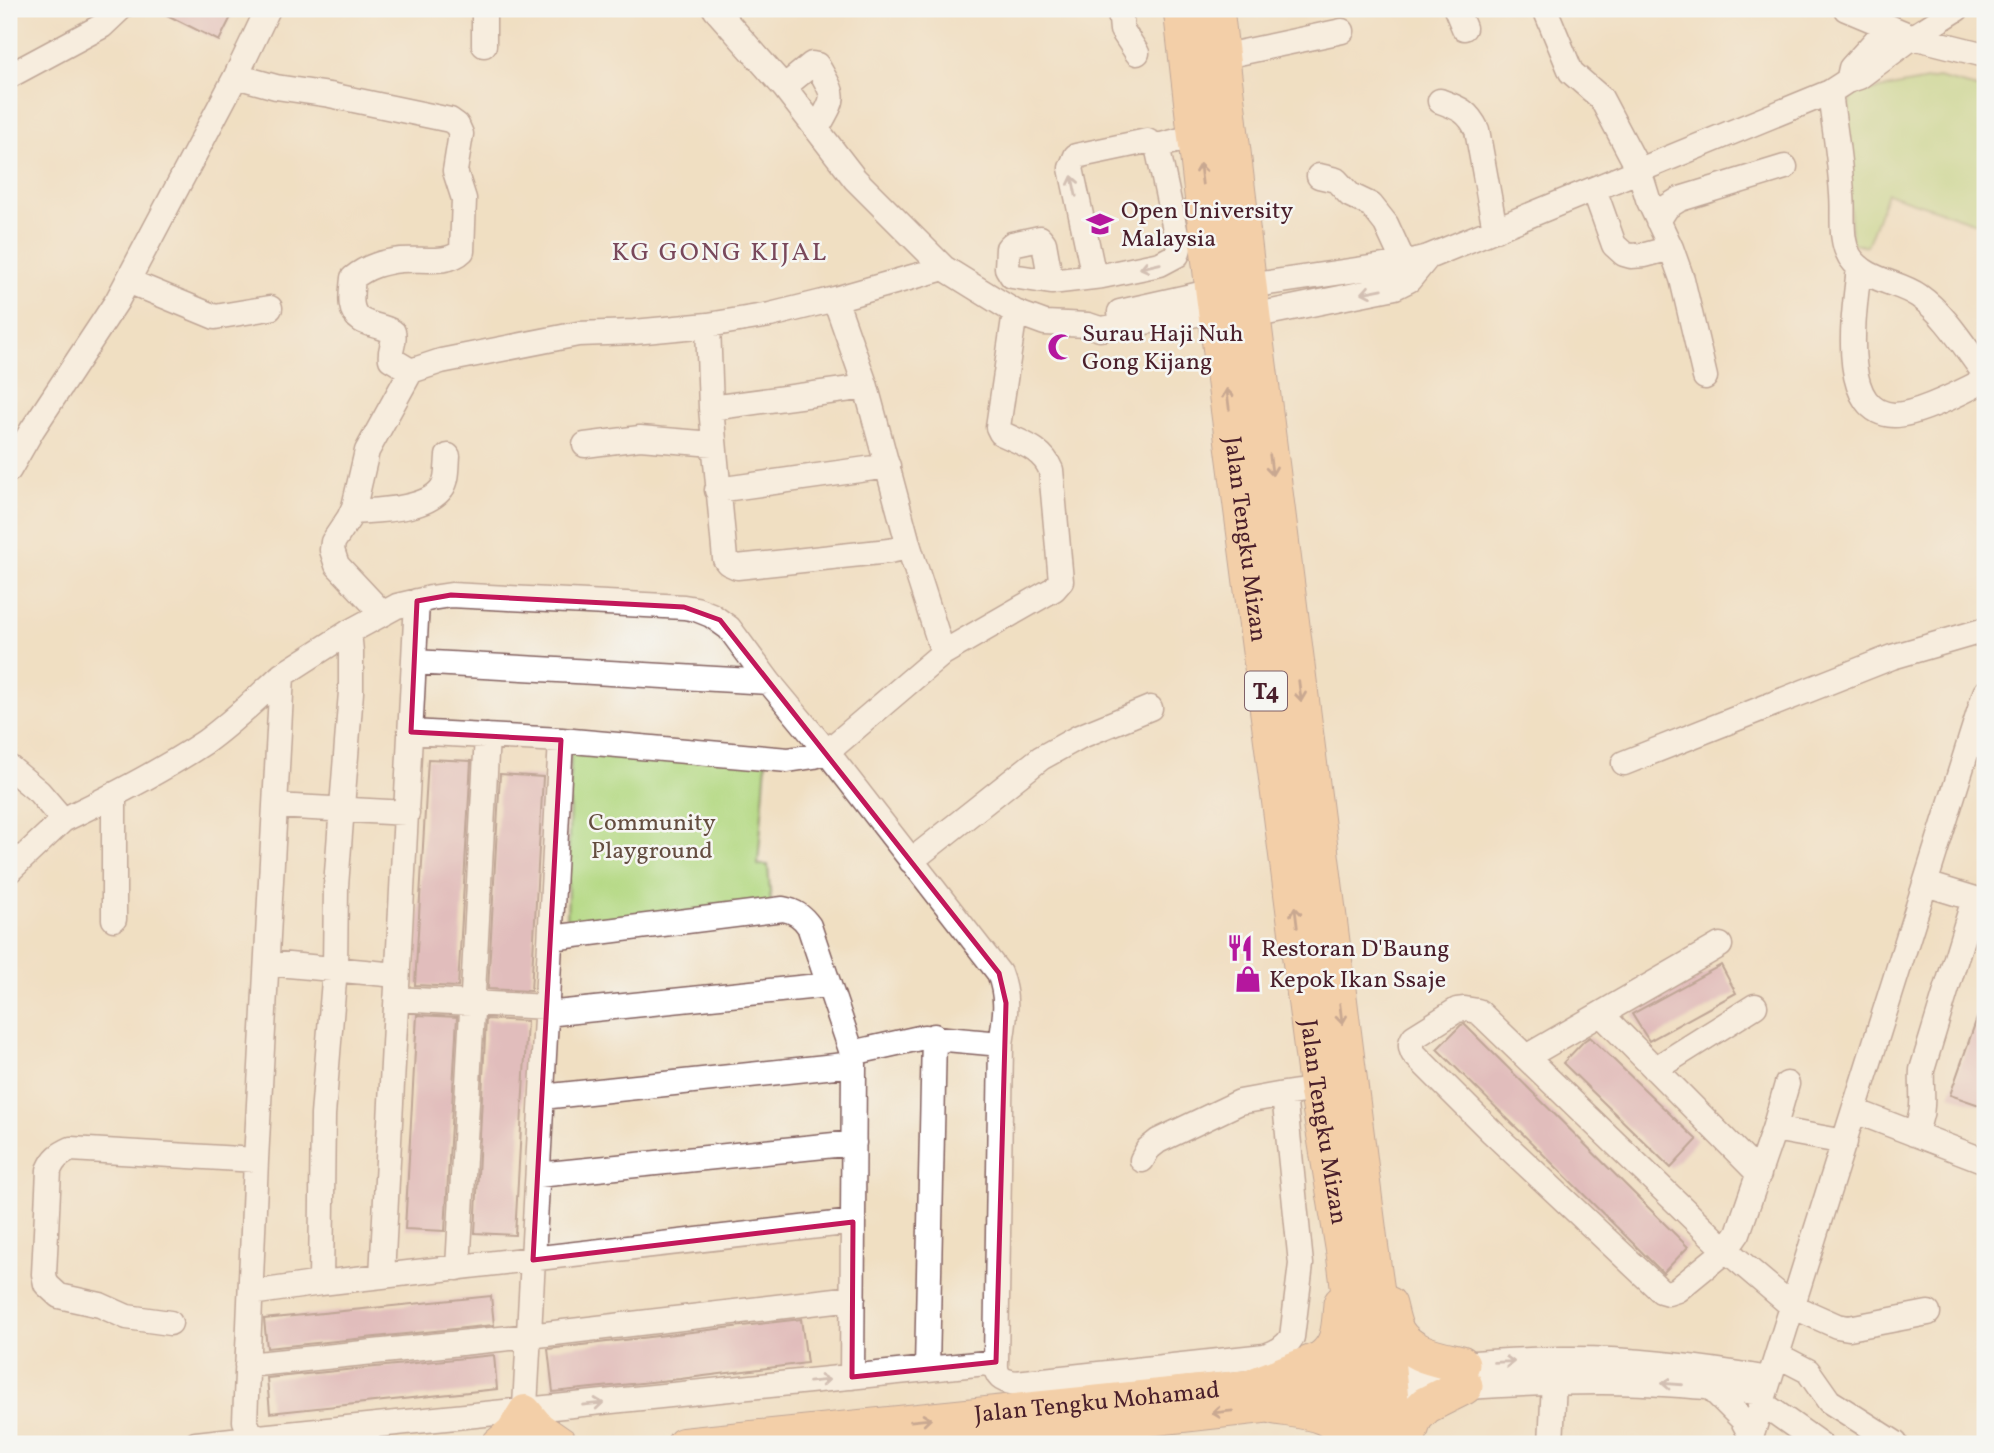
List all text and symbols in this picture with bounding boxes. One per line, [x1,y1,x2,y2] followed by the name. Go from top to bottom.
[1194,163,1207,186] one-way arrow
[1067,175,1081,198] one-way arrow
[1121,195,1293,257] place label: Open University Malaysia
[1085,209,1115,239] school or university icon: Open University Malaysia
[612,235,828,271] district label: KG GONG KIJAL
[1139,259,1162,273] one-way arrow
[1361,285,1384,299] one-way arrow
[1082,318,1244,380] place label: Surau Haji Nuh Gong Kijang
[1046,332,1076,362] mosque icon: Surau Haji Nuh Gong Kijang
[1222,389,1235,411] one-way arrow
[1214,434,1275,644] street label: Jalan Tengku Mizan
[1265,454,1278,476] one-way arrow
[1245,671,1287,710] road number: T4
[1294,679,1307,702] one-way arrow
[588,807,716,869] park label: Community Playground
[1289,906,1302,928] one-way arrow
[1225,933,1255,963] restaurant icon: Restoran D'Baung
[1261,933,1450,967] place label: Restoran D'Baung
[1233,964,1263,994] shop icon: Kepok Ikan Ssaje
[1269,964,1446,998] place label: Kepok Ikan Ssaje
[1334,1002,1347,1025] one-way arrow
[1290,1018,1355,1227] street label: Jalan Tengku Mizan
[1492,1355,1515,1368] one-way arrow
[807,1374,830,1387] one-way arrow
[973,1374,1221,1433] street label: Jalan Tengku Mohamad
[1661,1378,1684,1391] one-way arrow
[581,1398,603,1411] one-way arrow
[1211,1406,1234,1419] one-way arrow
[909,1413,932,1426] one-way arrow

